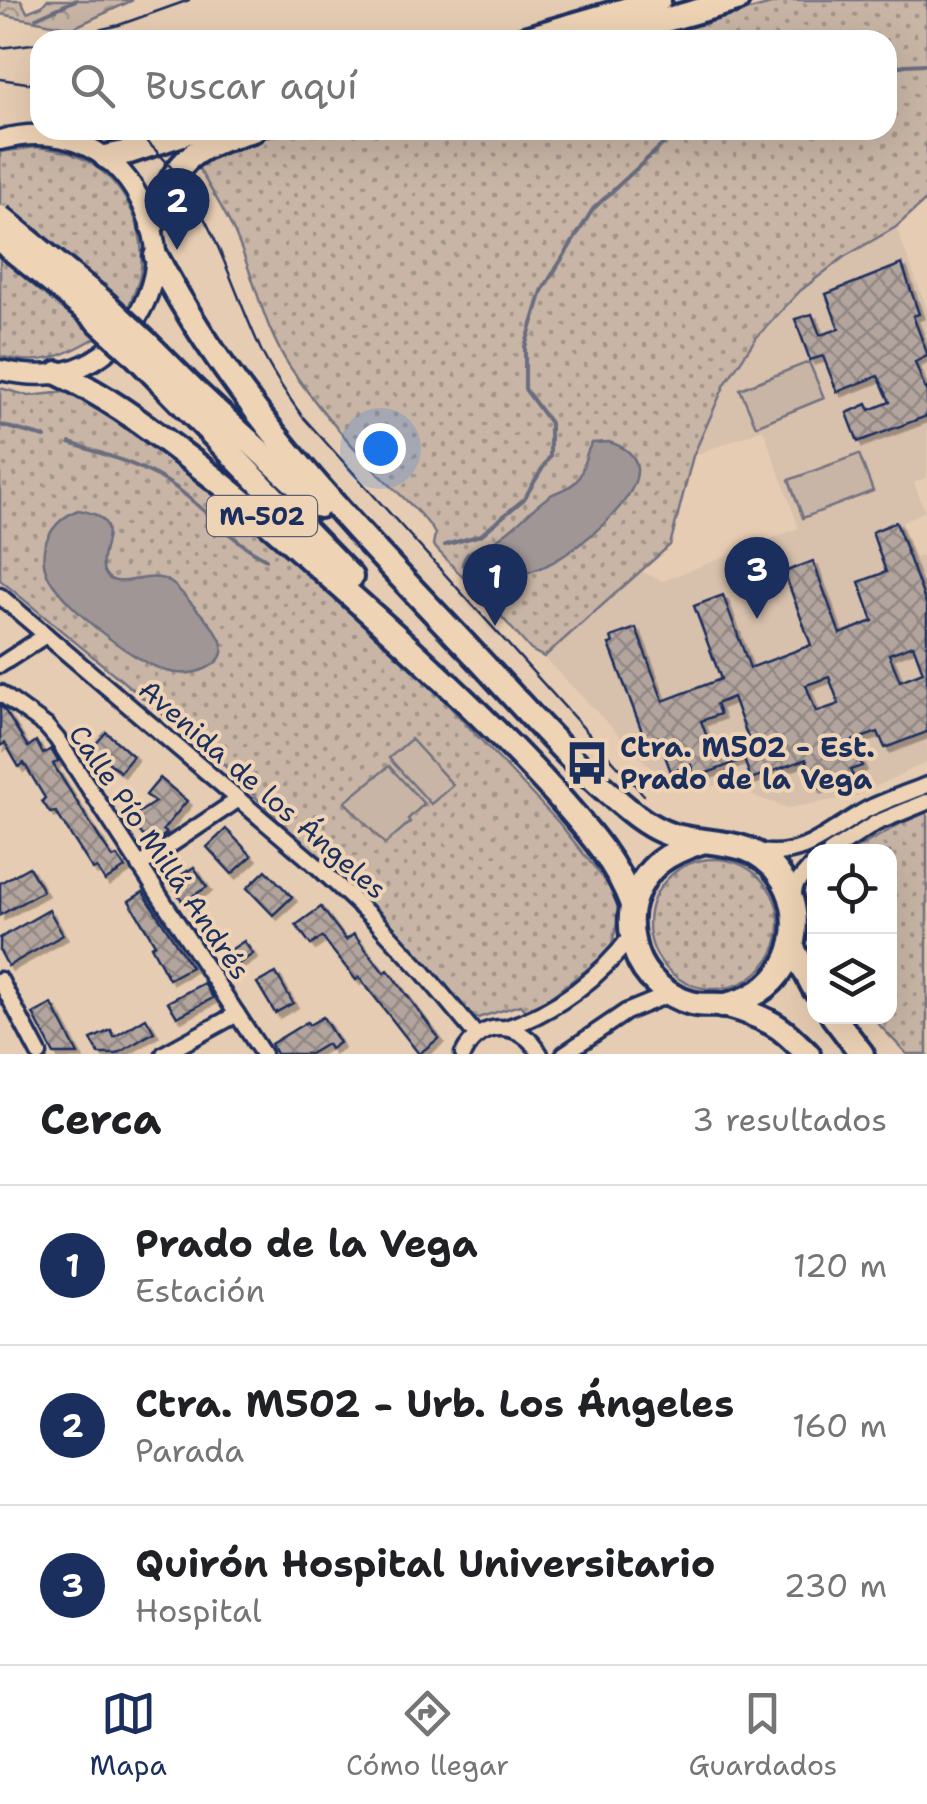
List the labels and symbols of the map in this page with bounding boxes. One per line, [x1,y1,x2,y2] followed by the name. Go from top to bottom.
[144,168,210,250] pin: 2
[355,423,406,474] your location
[207,496,317,536] road number: M-502
[724,536,790,619] pin: 3
[462,544,528,626] pin: 1
[131,671,395,907] street label: Avenida de los Ángeles
[60,717,260,987] street label: Calle Pío Millá Andrés
[620,728,875,798] place label: Ctra. M502 - Est. Prado de la Vega
[563,739,611,787] bus stop icon: Ctra. M502 - Est. Prado de la Vega

